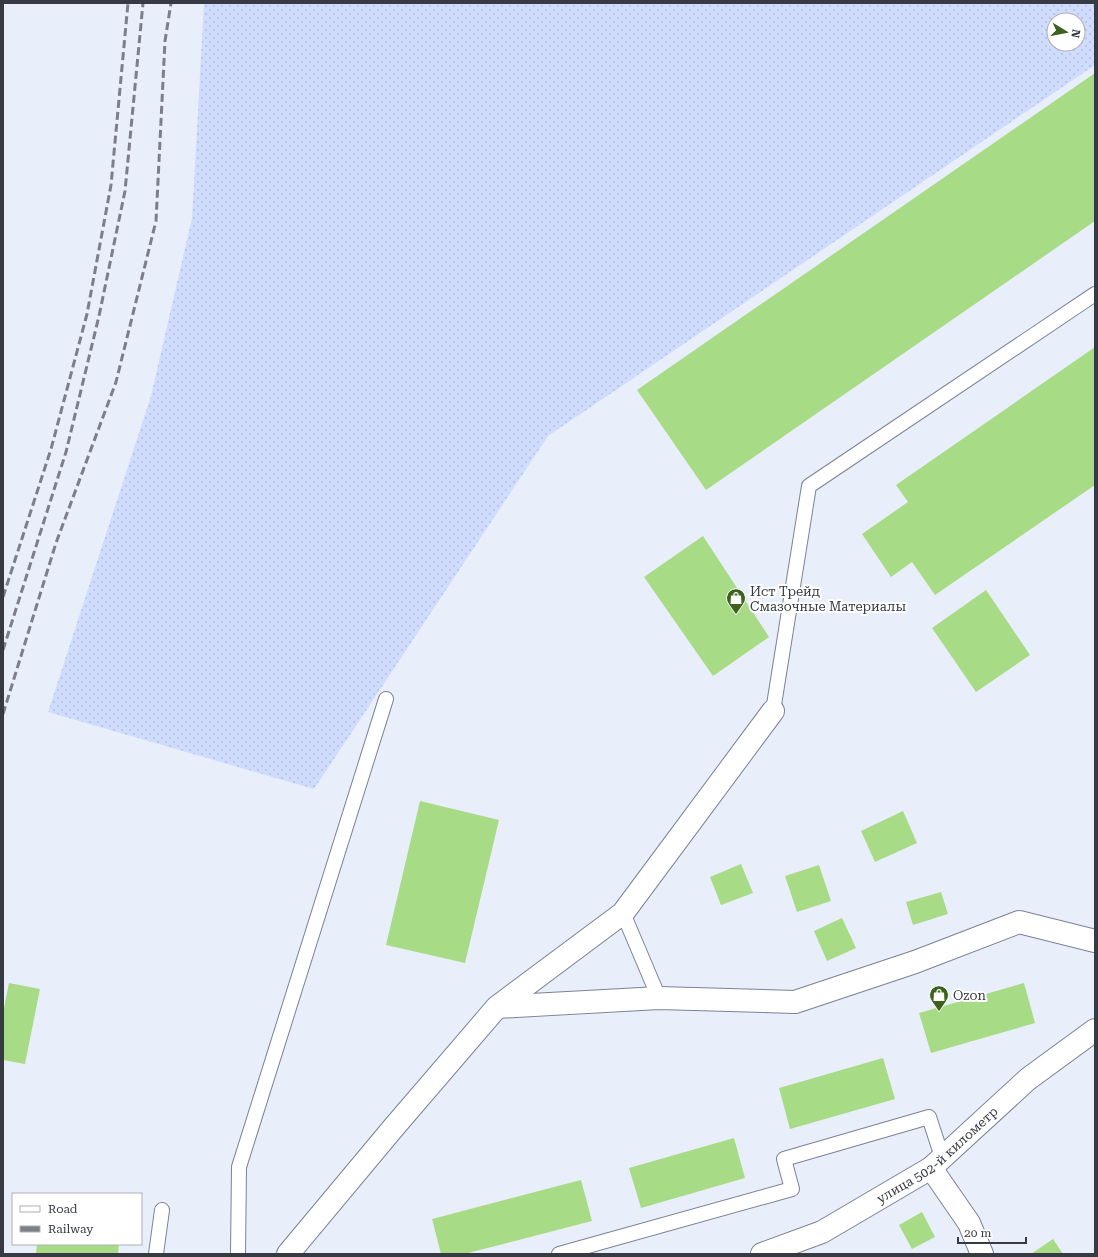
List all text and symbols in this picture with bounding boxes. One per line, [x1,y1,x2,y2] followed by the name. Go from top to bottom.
[1046,12,1086,52] north arrow
[1068,28,1082,39] text: N
[750,584,906,614] place label: Ист Трейд Смазочные Материалы
[725,587,747,615] shop icon: Ист Трейд Смазочные Материалы
[928,984,950,1012] shop icon: Ozon
[953,988,986,1003] place label: Ozon
[874,1103,1000,1206] street label: улица 502-й километр
[12,1193,142,1245] legend
[48,1202,78,1216] text: Road
[958,1219,1026,1245] scale bar
[48,1222,94,1236] text: Railway
[964,1226,991,1240] text: 20 m

